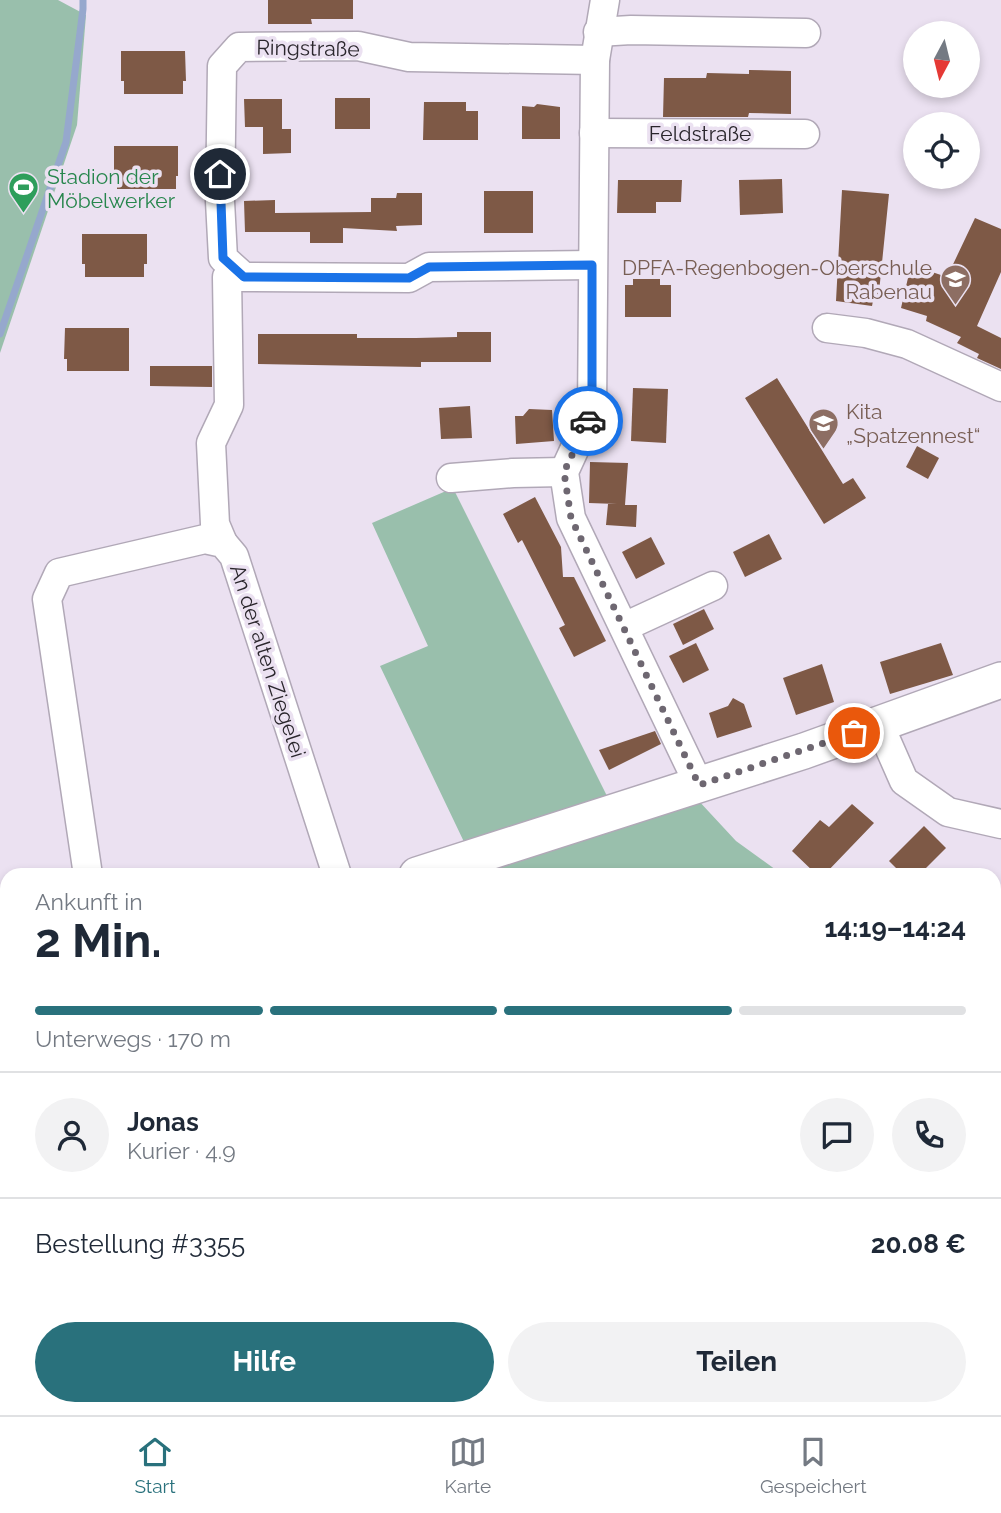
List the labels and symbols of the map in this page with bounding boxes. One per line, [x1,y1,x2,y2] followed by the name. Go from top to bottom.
[903,21,980,98] north arrow
[256,35,360,61] street label: Ringstraße
[649,121,751,146] street label: Feldstraße
[190,144,250,204] pin
[47,164,176,213] place label: Stadion der Möbelwerker
[7,171,41,215] sports icon: Stadion der Möbelwerker
[622,255,932,304] place label: DPFA-Regenbogen-Oberschule Rabenau
[938,262,972,306] school or university icon: DPFA-Regenbogen-Oberschule Rabenau
[553,386,623,456] courier
[846,399,980,448] place label: Kita „Spatzennest“
[806,406,840,450] school or university icon: Kita „Spatzennest“
[225,561,311,761] street label: An der alten Ziegelei
[824,703,884,763] pin

